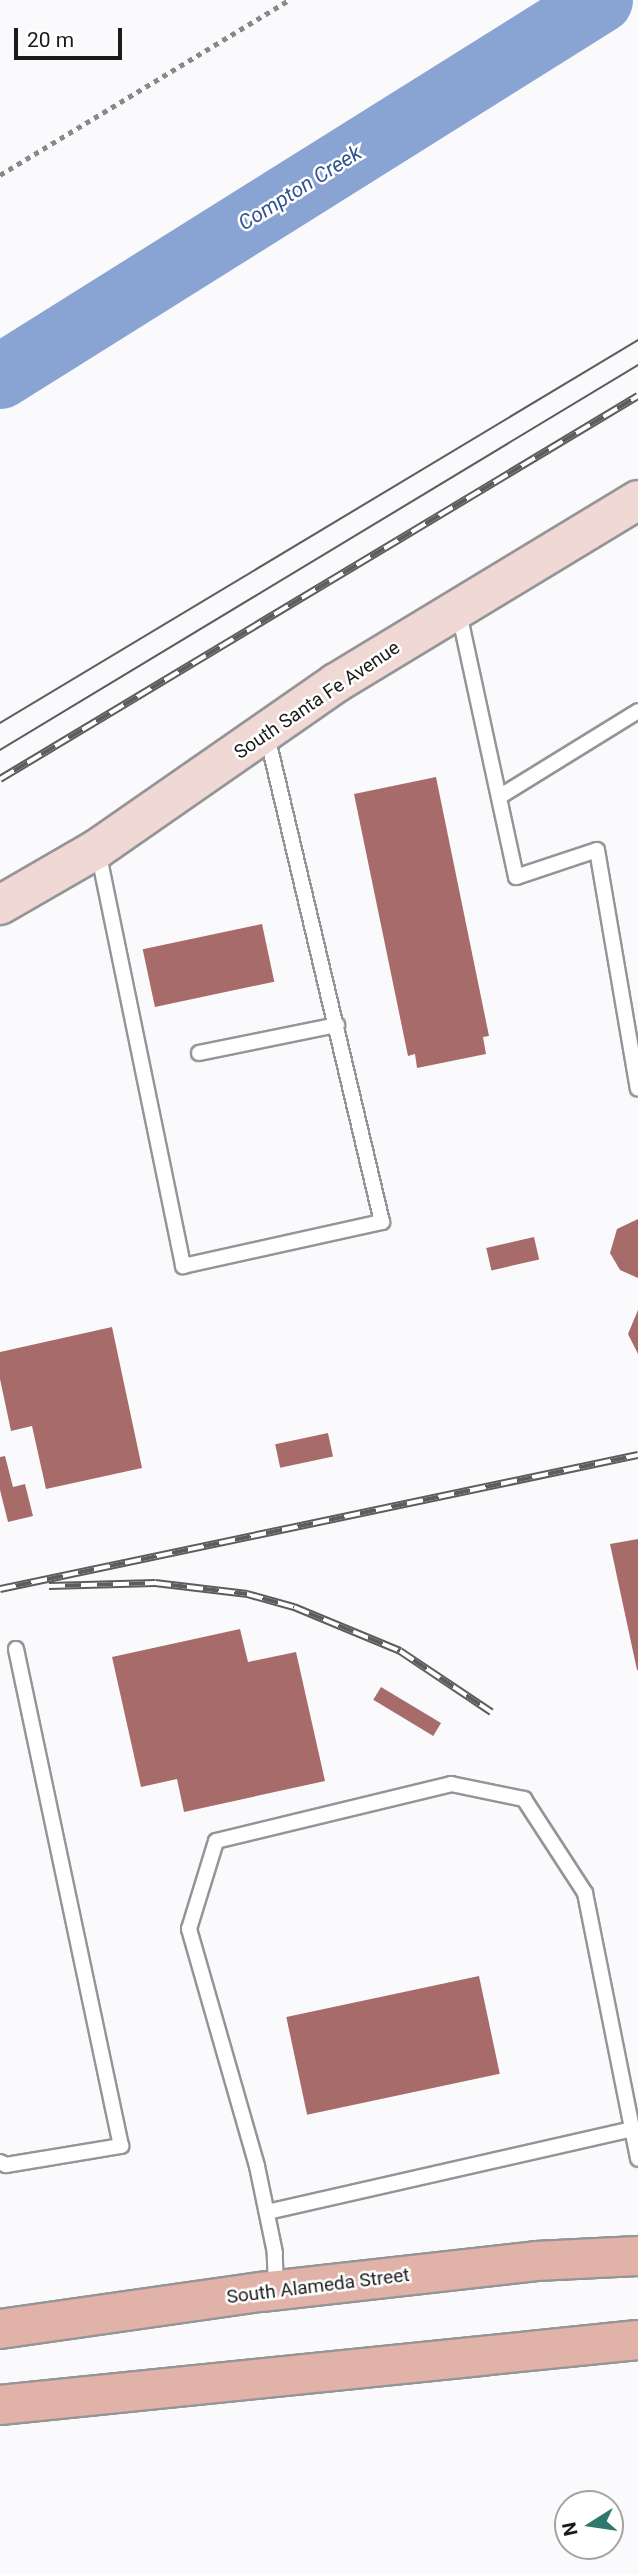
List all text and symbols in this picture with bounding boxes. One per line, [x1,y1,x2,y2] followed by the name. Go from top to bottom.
[18,14,126,58] scale bar
[27,28,74,52] text: 20 m
[234,140,366,236] water label: Compton Creek
[230,636,404,764] street label: South Santa Fe Avenue
[225,2263,411,2309] street label: South Alameda Street
[554,2490,624,2560] north arrow
[557,2520,583,2538] text: N

